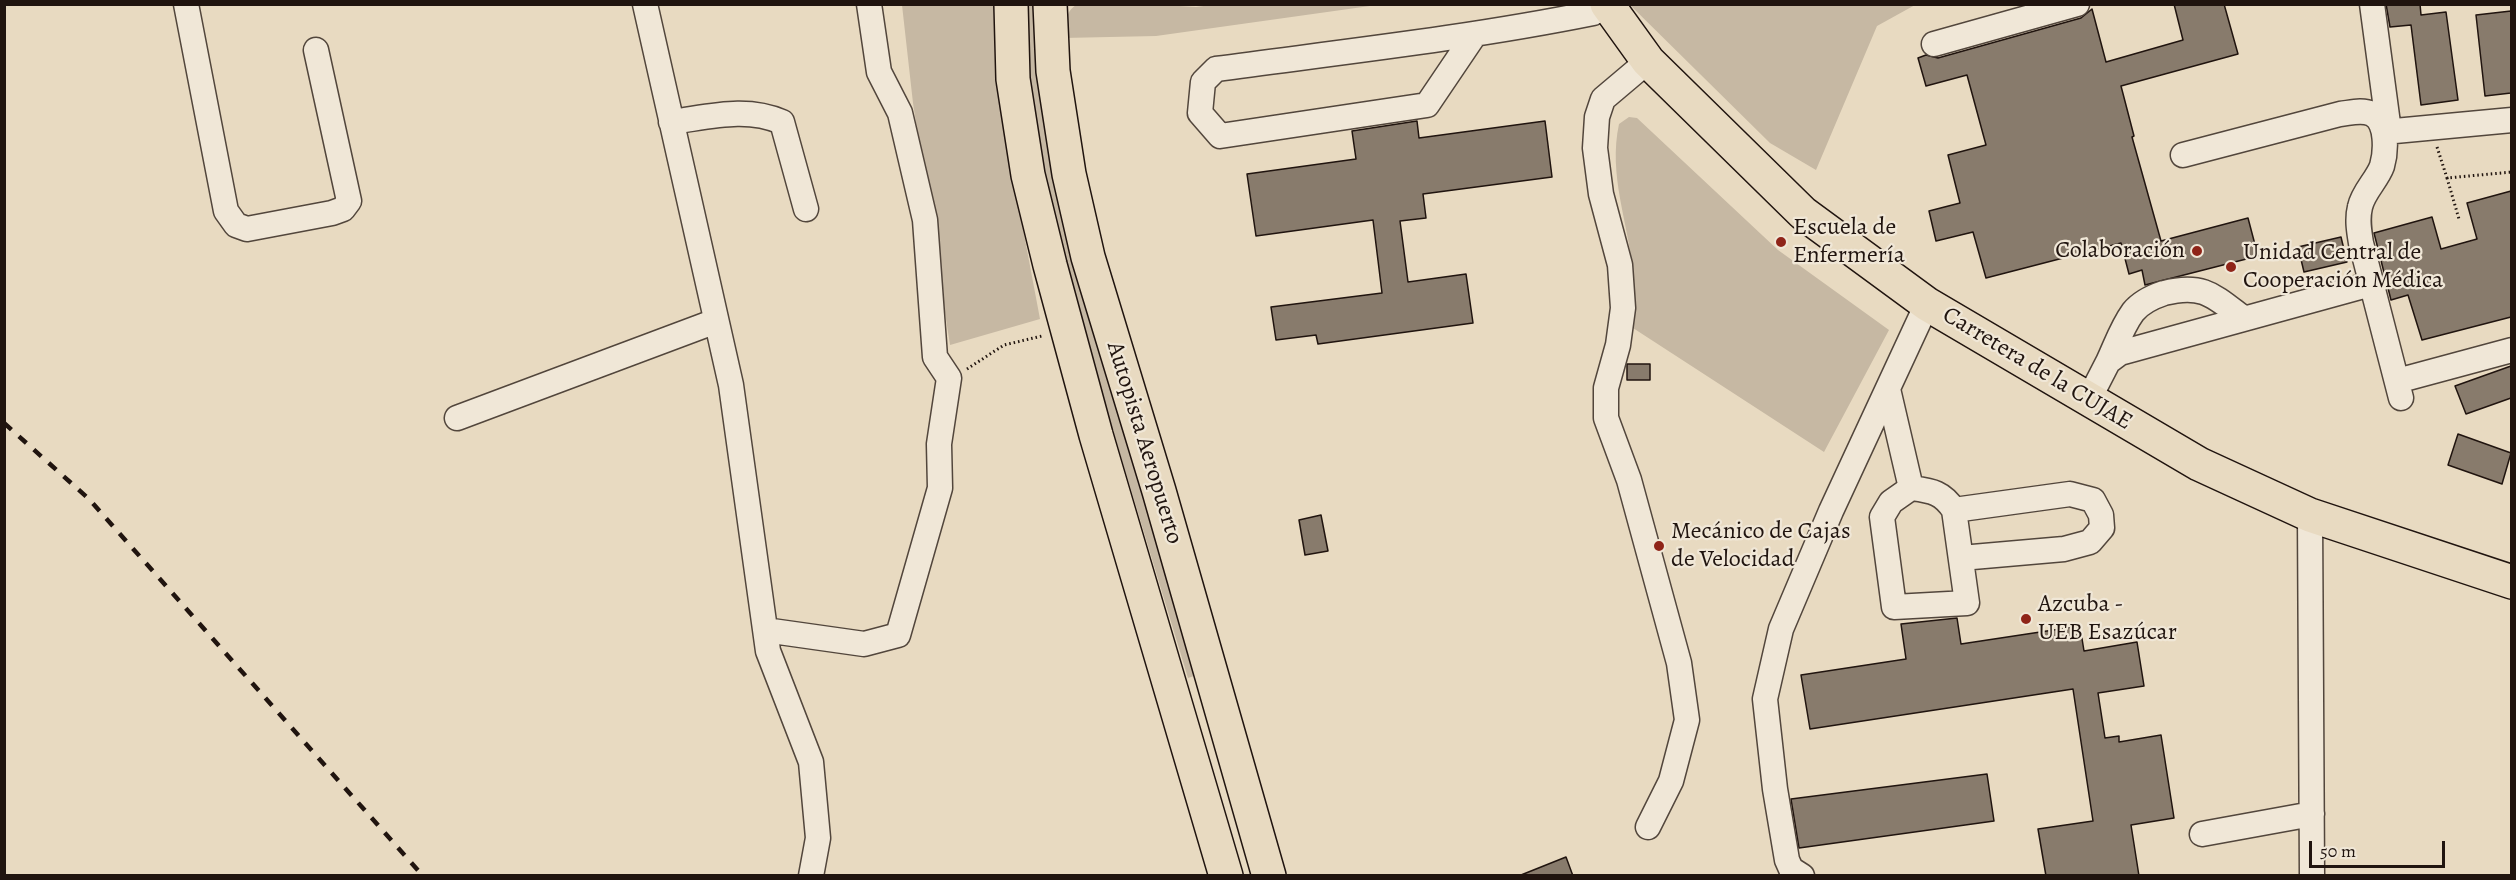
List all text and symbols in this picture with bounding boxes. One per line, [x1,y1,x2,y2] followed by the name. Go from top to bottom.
[1793,214,1905,270] place label: Escuela de Enfermería
[1774,235,1788,249] marker: Escuela de Enfermería
[2055,237,2185,265] place label: Colaboración
[2243,239,2443,295] place label: Unidad Central de Cooperación Médica
[2190,244,2204,258] marker: Colaboración
[2224,260,2238,274] marker: Unidad Central de Cooperación Médica
[1937,301,2137,437] street label: Carretera de la CUJAE
[1100,338,1188,548] street label: Autopista Aeropuerto
[1671,518,1851,574] place label: Mecánico de Cajas de Velocidad
[1652,539,1666,553] marker: Mecánico de Cajas de Velocidad
[2038,591,2177,647] place label: Azcuba - UEB Esazúcar
[2019,612,2033,626] marker: Azcuba - UEB Esazúcar
[2312,829,2448,867] scale bar
[2320,839,2356,863] text: 50 m

